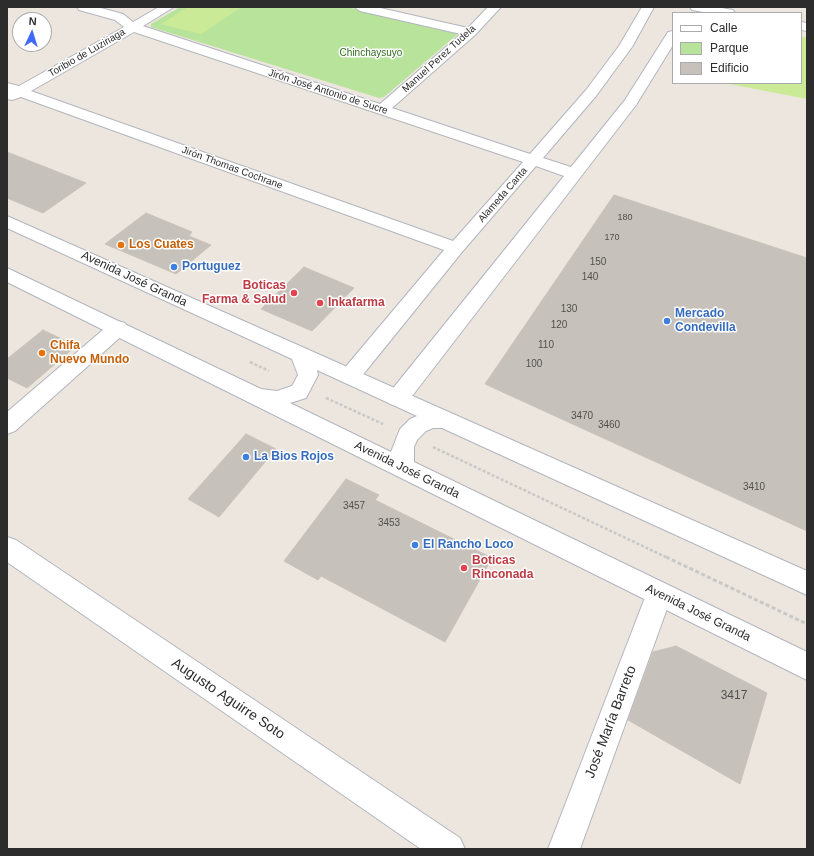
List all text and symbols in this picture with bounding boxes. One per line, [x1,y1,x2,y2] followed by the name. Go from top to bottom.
[12,12,52,52] north arrow
[672,12,802,84] legend
[28,15,37,27] text: N
[710,21,737,35] text: Calle
[400,23,478,95] street label: Manuel Perez Tudela
[46,26,128,80] street label: Toribio de Luziriaga
[710,41,749,55] text: Parque
[340,47,402,59] park label: Chinchaysuyo
[710,61,749,75] text: Edificio
[267,67,389,117] street label: Jirón José Antonio de Sucre
[180,144,284,192] street label: Jirón Thomas Cochrane
[476,165,530,225] street label: Alameda Canta
[617,213,633,223] house number: 180
[604,233,620,243] house number: 170
[129,238,194,252] place label: Los Cuates
[116,240,126,250] marker: Los Cuates
[79,248,189,310] street label: Avenida José Granda
[590,256,606,268] house number: 150
[182,260,241,274] place label: Portuguez
[169,262,179,272] marker: Portuguez
[582,271,598,283] house number: 140
[202,279,286,307] place label: Boticas Farma & Salud
[289,288,299,298] marker: Boticas Farma & Salud
[328,296,385,310] place label: Inkafarma
[315,298,325,308] marker: Inkafarma
[561,303,577,315] house number: 130
[675,307,736,335] place label: Mercado Condevilla
[662,316,672,326] marker: Mercado Condevilla
[551,319,567,331] house number: 120
[50,339,129,367] place label: Chifa Nuevo Mundo
[538,339,554,351] house number: 110
[37,348,47,358] marker: Chifa Nuevo Mundo
[526,358,542,370] house number: 100
[571,410,593,422] house number: 3470
[598,419,620,431] house number: 3460
[352,438,462,502] street label: Avenida José Granda
[254,450,334,464] place label: La Bios Rojos
[241,452,251,462] marker: La Bios Rojos
[743,481,765,493] house number: 3410
[343,500,365,512] house number: 3457
[378,517,400,529] house number: 3453
[423,538,514,552] place label: El Rancho Loco
[410,540,420,550] marker: El Rancho Loco
[472,554,533,582] place label: Boticas Rinconada
[459,563,469,573] marker: Boticas Rinconada
[643,581,753,645] street label: Avenida José Granda
[168,655,288,743] street label: Augusto Aguirre Soto
[582,663,640,781] street label: José María Barreto
[721,689,747,703] house number: 3417

